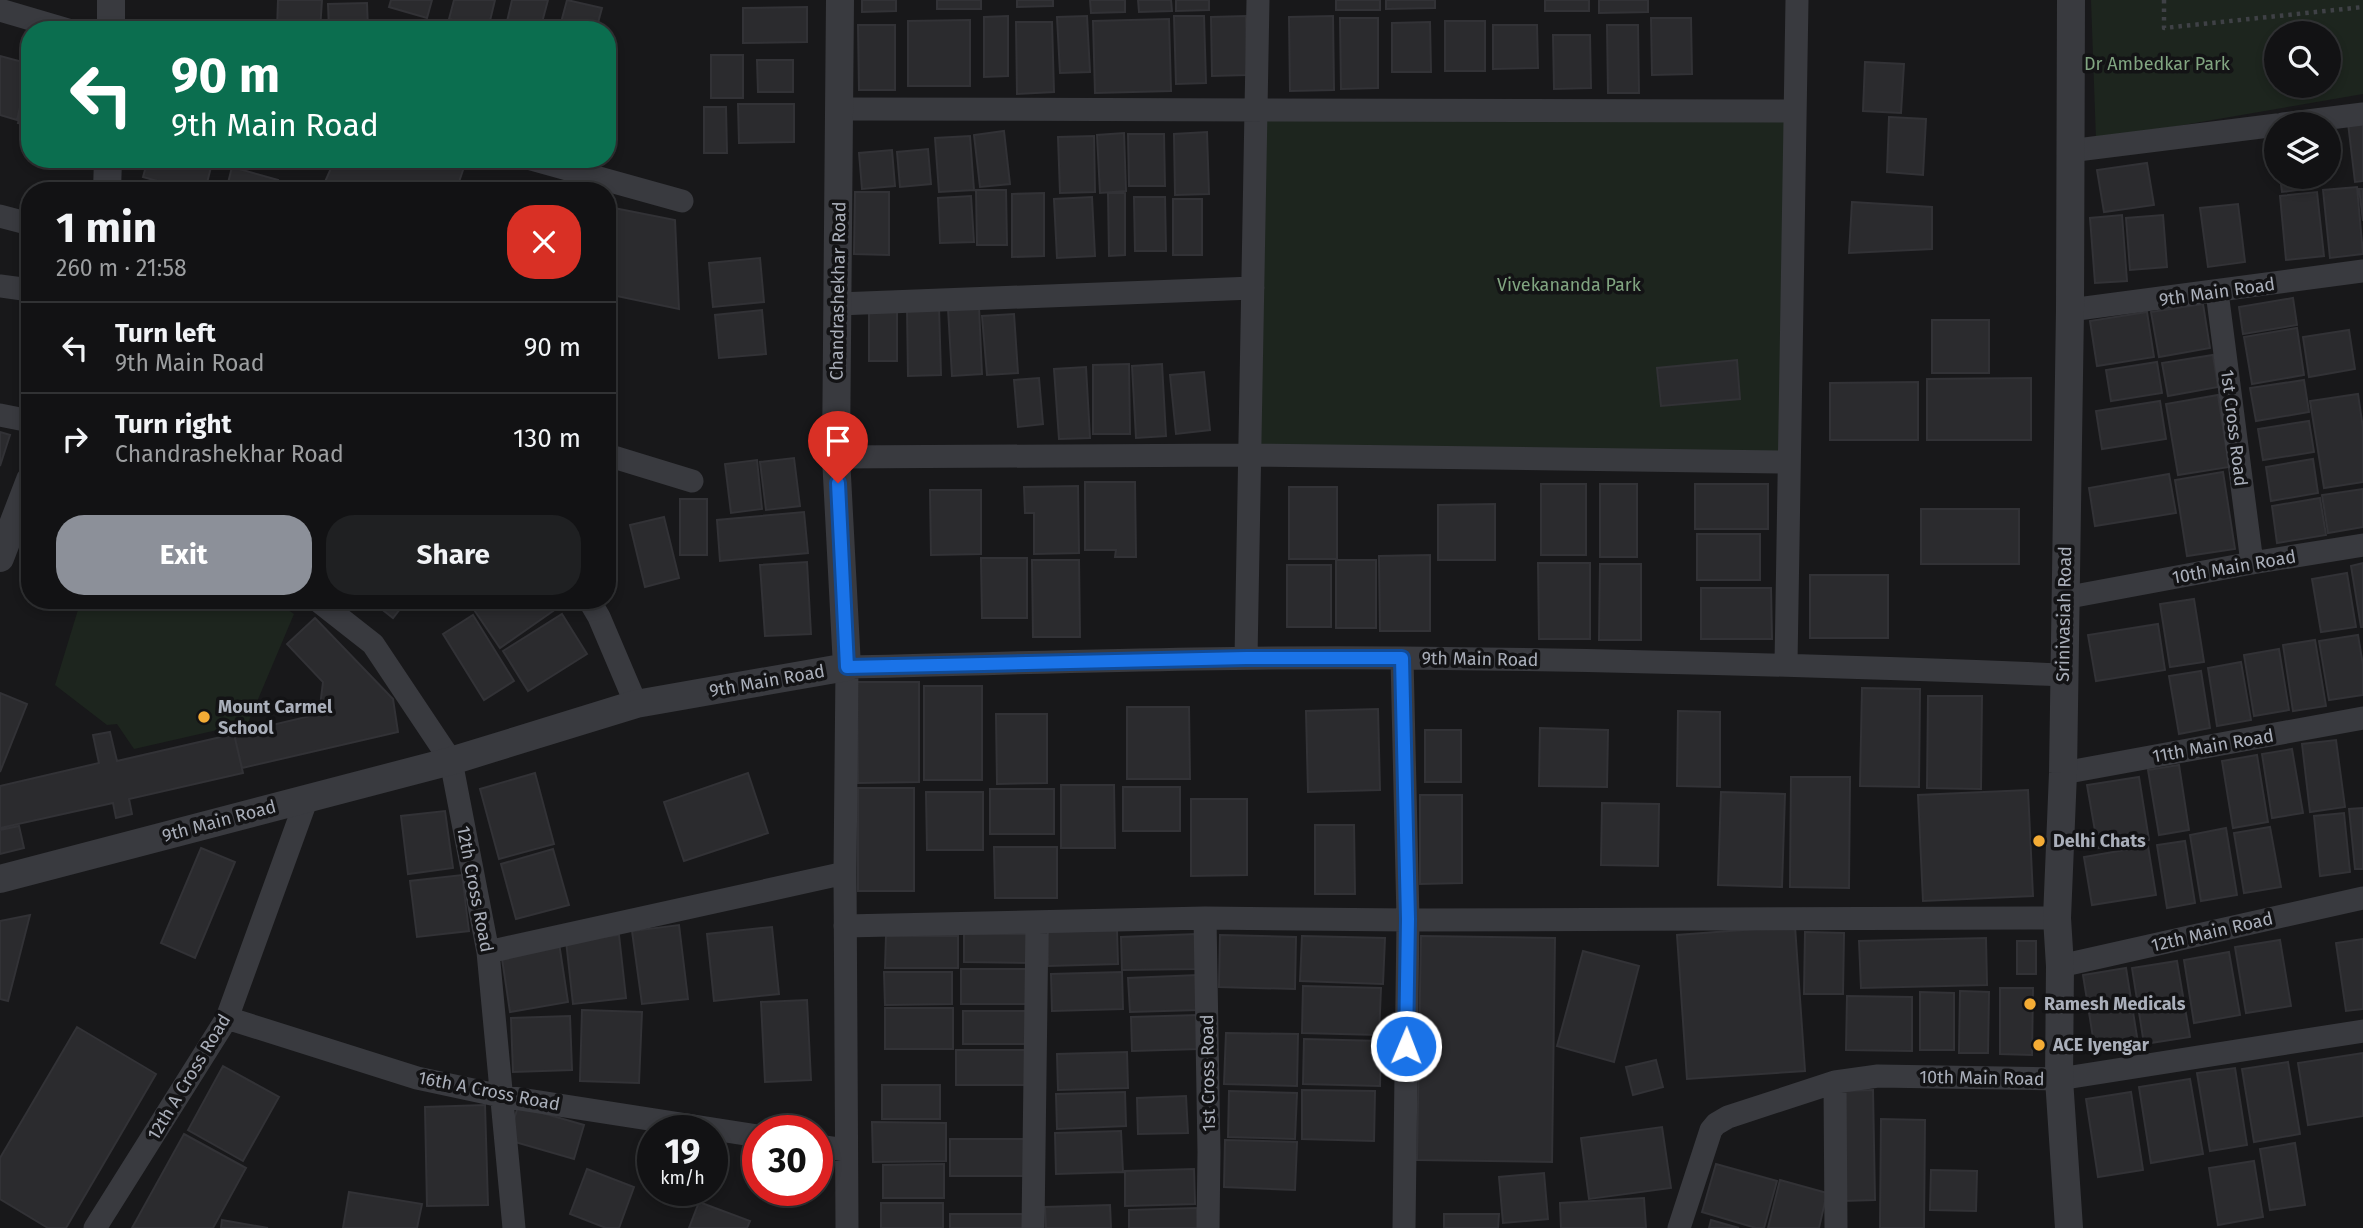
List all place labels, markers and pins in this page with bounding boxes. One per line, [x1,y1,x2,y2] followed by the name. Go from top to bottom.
[808,411,868,483] pin
[218,696,333,739] place label: Mount Carmel School
[196,709,212,725] marker: Mount Carmel School
[2053,830,2146,852] place label: Delhi Chats
[2031,833,2047,849] marker: Delhi Chats
[2044,993,2186,1015] place label: Ramesh Medicals
[2022,996,2038,1012] marker: Ramesh Medicals
[2052,1034,2150,1056] place label: ACE Iyengar
[2031,1037,2047,1053] marker: ACE Iyengar

